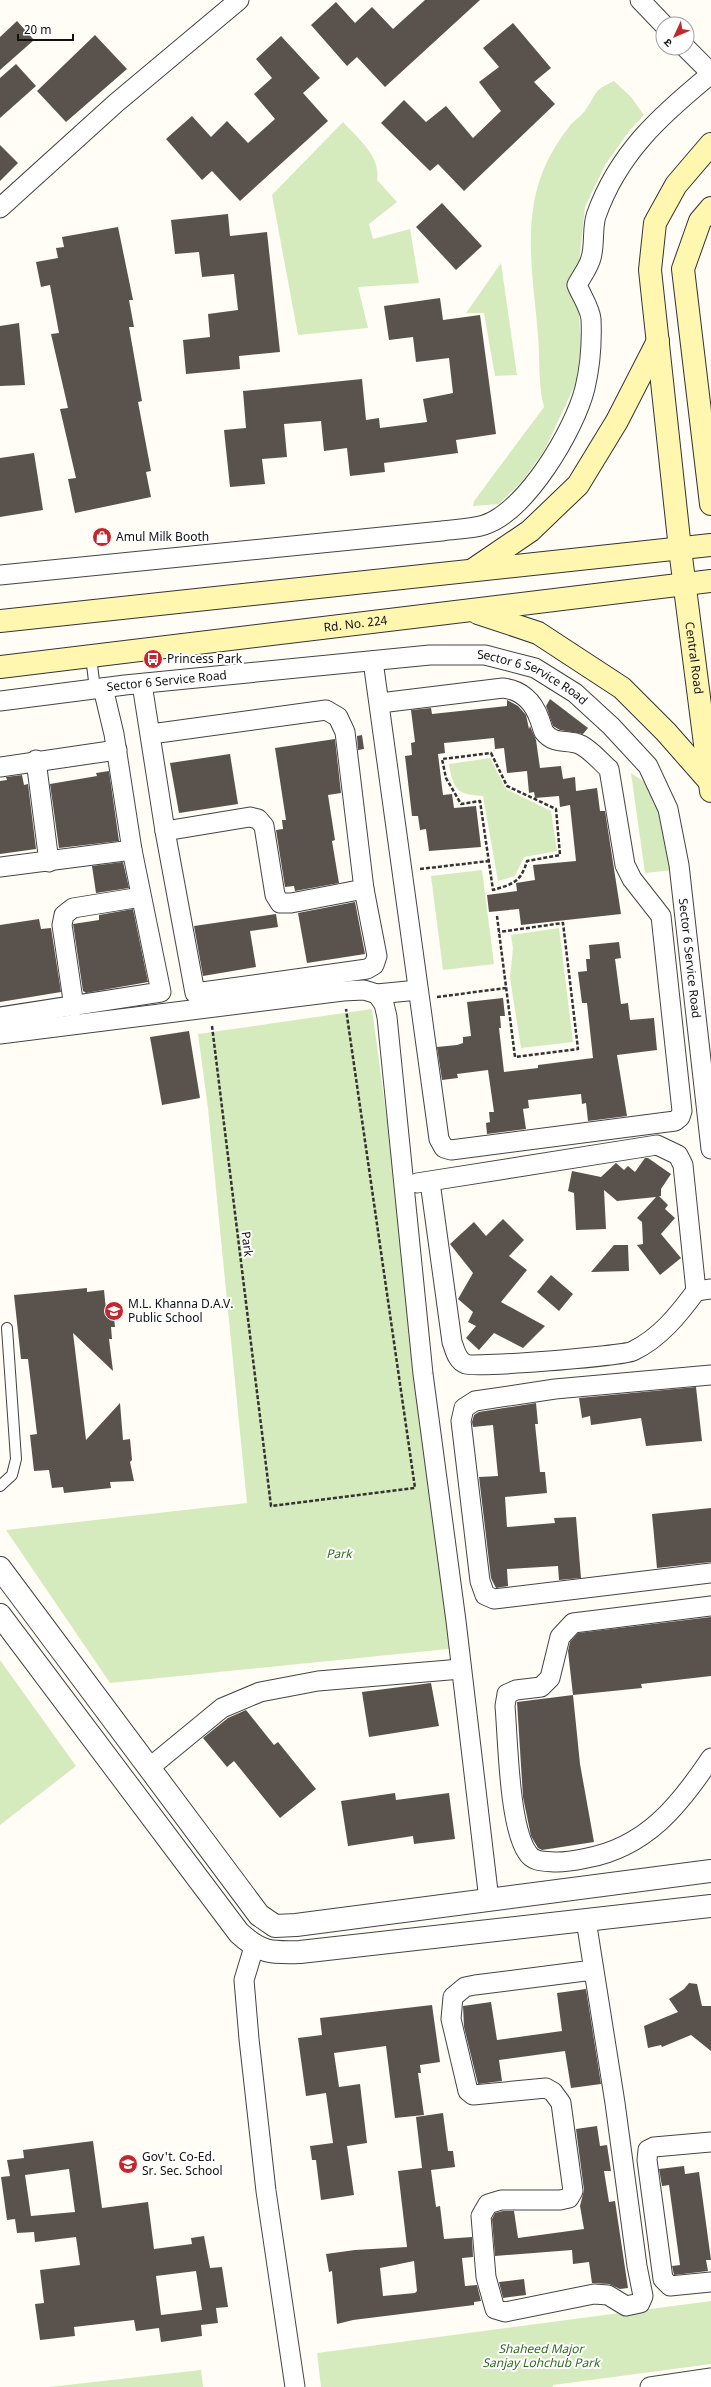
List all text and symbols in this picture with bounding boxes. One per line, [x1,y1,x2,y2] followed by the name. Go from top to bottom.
[18,16,73,42] scale bar
[655,16,695,56] north arrow
[24,23,52,39] text: 20 m
[661,35,676,49] text: उ
[91,526,113,548] shop icon: Amul Milk Booth
[116,530,209,546] place label: Amul Milk Booth
[323,613,389,637] street label: Rd. No. 224
[680,621,706,695] street label: Central Road
[142,648,164,670] bus stop icon: Princess Park
[477,648,590,709] street label: Sector 6 Service Road
[167,652,243,668] place label: Princess Park
[106,668,228,696] street label: Sector 6 Service Road
[674,898,703,1019] street label: Sector 6 Service Road
[237,1231,256,1258] street label: Park
[128,1297,234,1327] place label: M.L. Khanna D.A.V. Public School
[103,1300,125,1322] school or university icon: M.L. Khanna D.A.V. Public School
[326,1547,353,1563] park label: Park
[142,2150,223,2180] place label: Gov't. Co-Ed. Sr. Sec. School
[117,2153,139,2175] school or university icon: Gov't. Co-Ed. Sr. Sec. School
[482,2342,601,2372] park label: Shaheed Major Sanjay Lohchub Park

